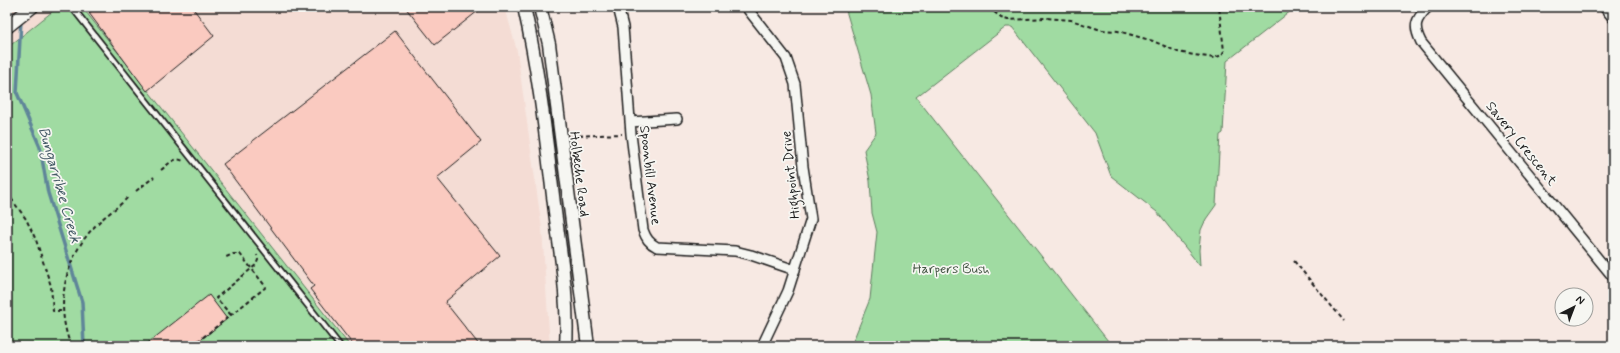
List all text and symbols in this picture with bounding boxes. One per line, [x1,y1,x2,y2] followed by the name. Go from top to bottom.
[1482,98,1561,190] street label: Savery Crescent
[635,124,665,226] street label: Spoonbill Avenue
[32,125,85,246] water label: Bungarribee Creek
[565,130,593,218] street label: Holbeche Road
[777,130,807,220] street label: Highpoint Drive
[912,260,990,278] park label: Harpers Bush
[1554,287,1594,327] north arrow
[1573,293,1587,308] text: N

